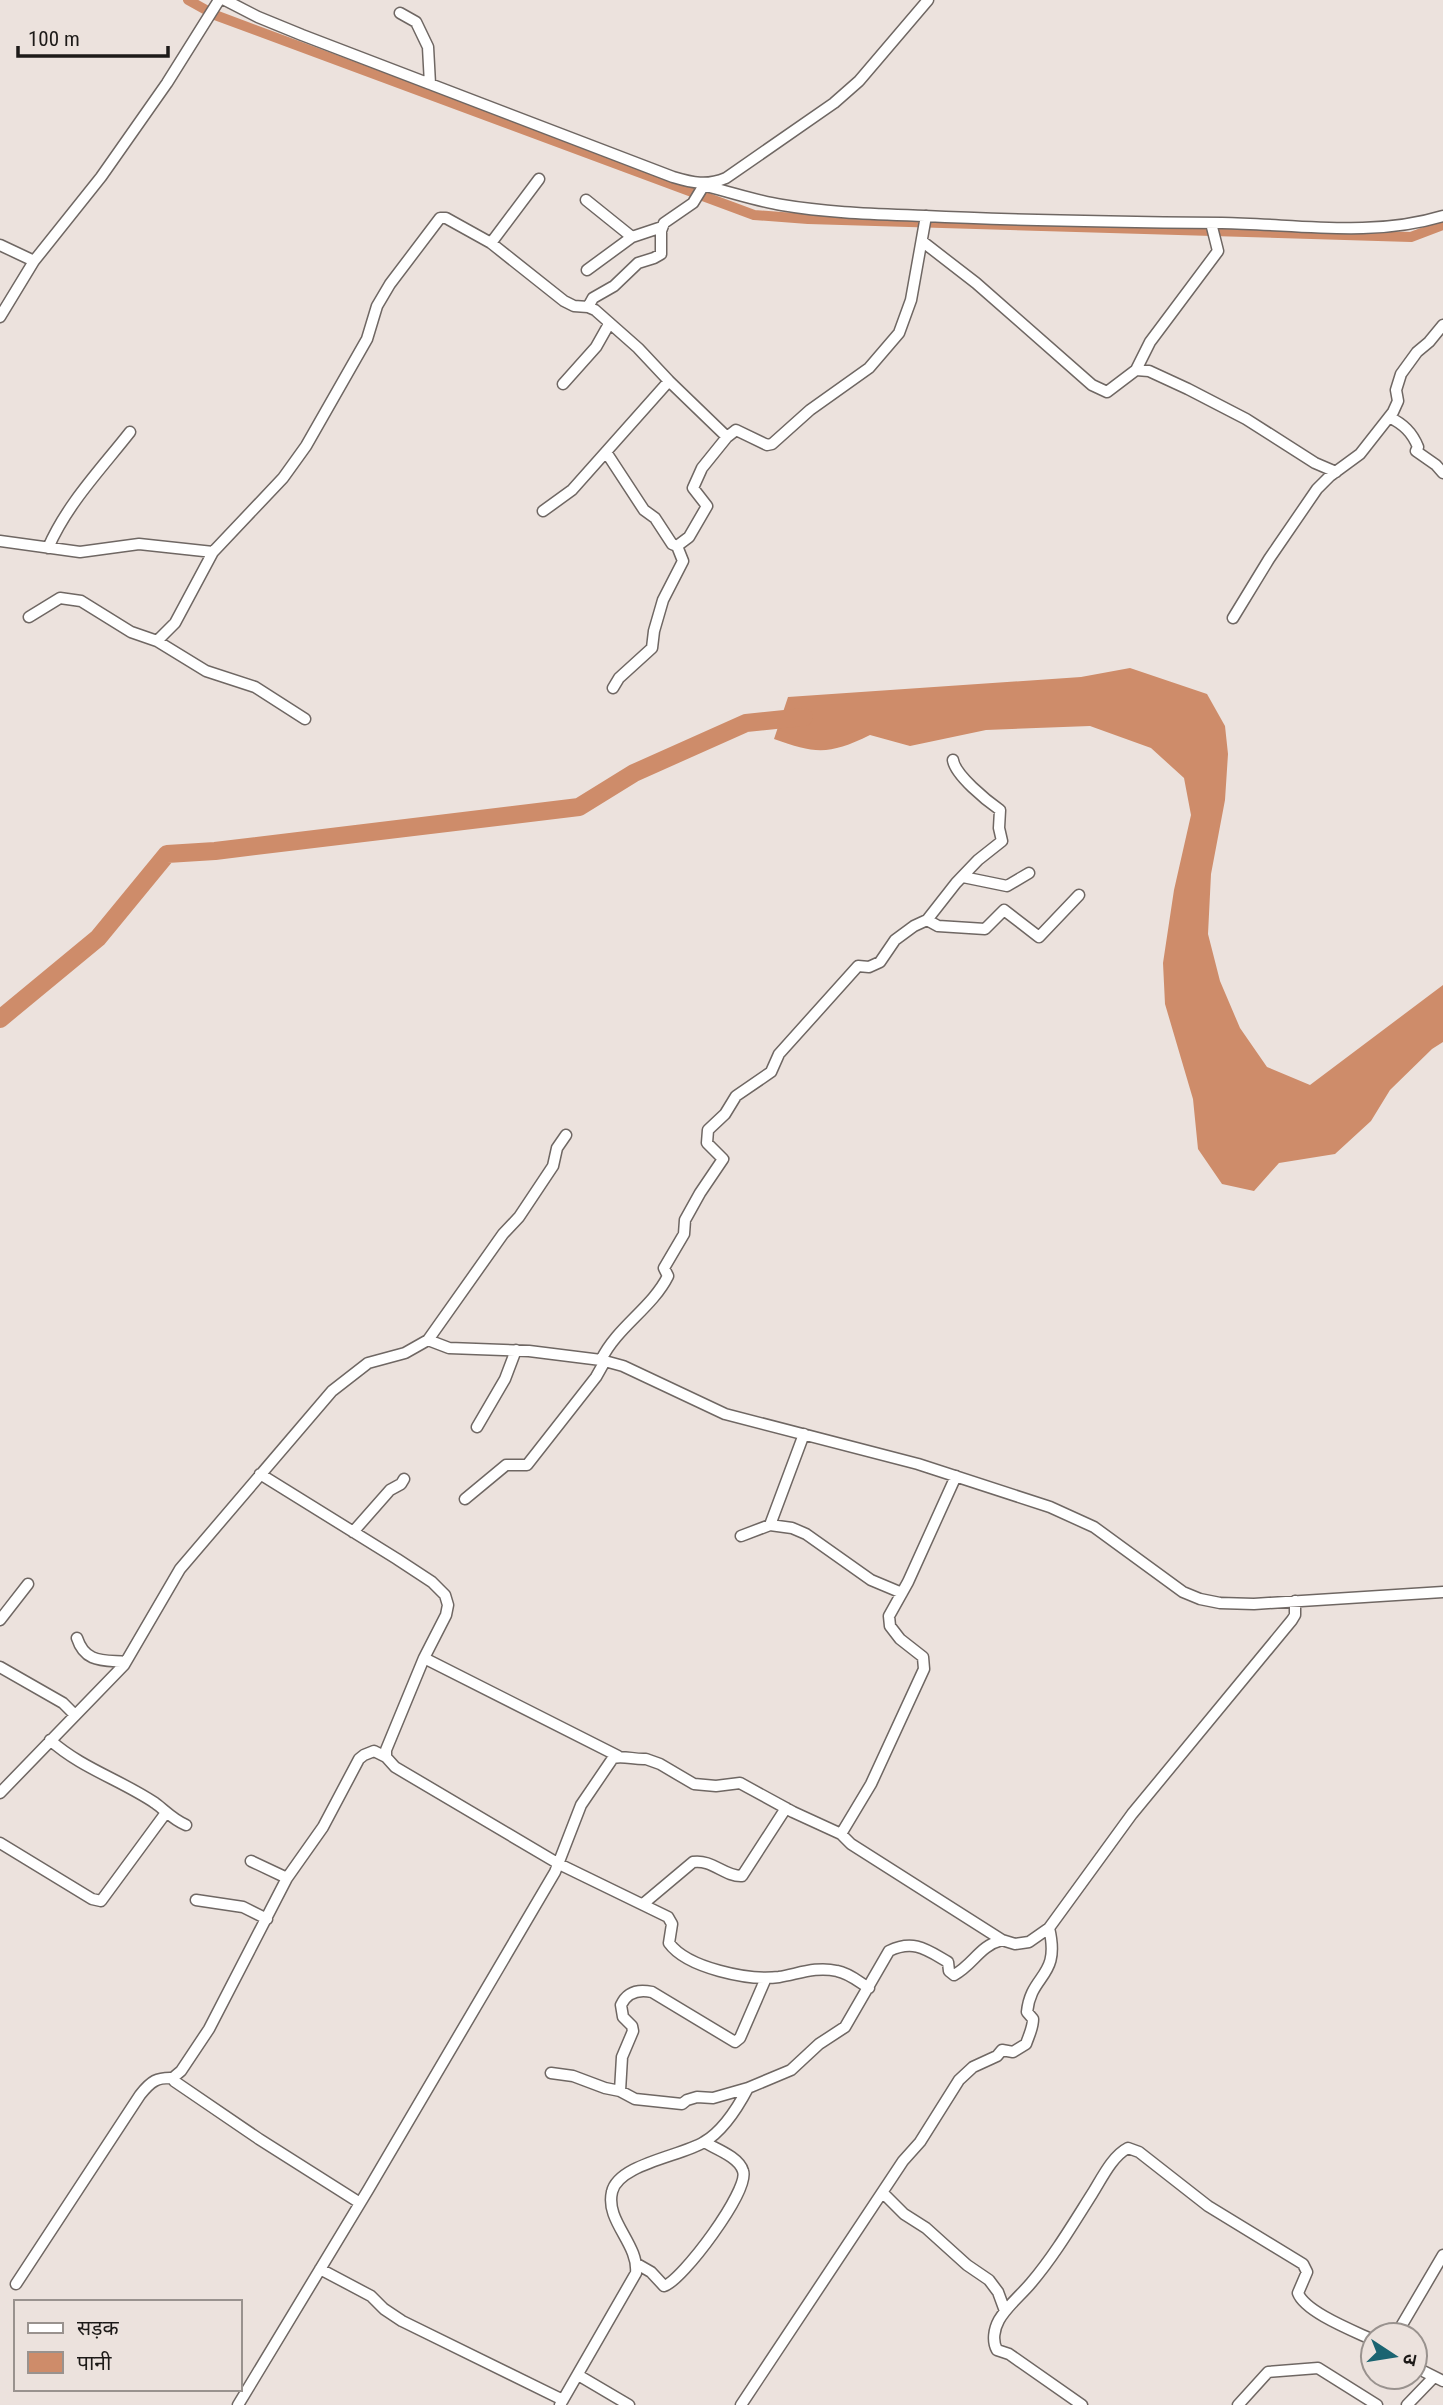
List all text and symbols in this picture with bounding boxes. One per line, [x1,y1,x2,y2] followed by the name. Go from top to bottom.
[18,14,168,58] scale bar
[28,27,80,51] text: 100 m
[14,2300,242,2391] legend
[77,2316,119,2340] text: सड़क
[1359,2321,1429,2391] north arrow
[77,2351,112,2375] text: पानी
[1398,2352,1423,2368] text: उ

